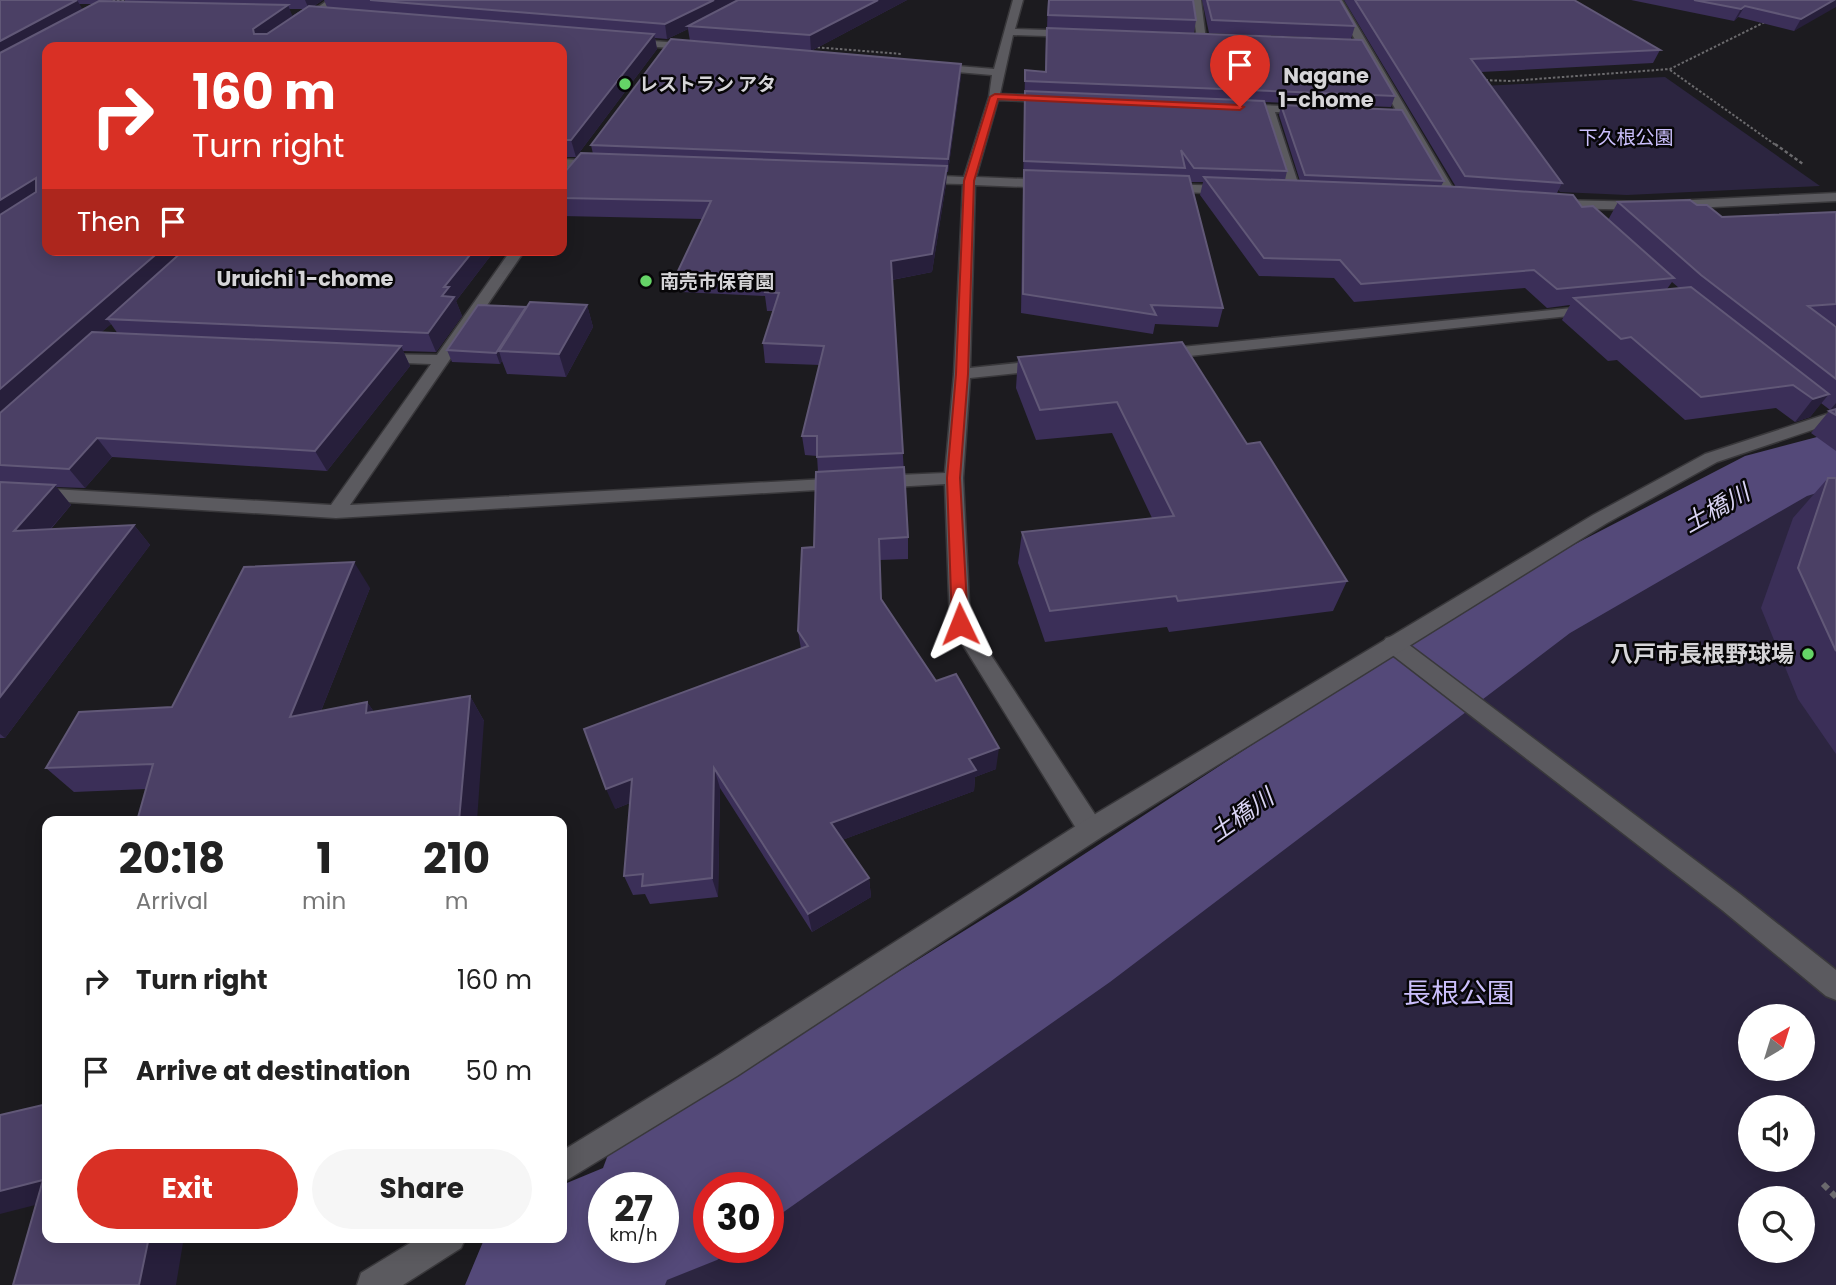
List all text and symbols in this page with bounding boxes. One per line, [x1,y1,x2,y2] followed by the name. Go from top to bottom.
[1210,35,1270,107] pin
[1221,46,1259,84] icon: arrive
[192,58,336,126] text: 160 m
[1278,61,1374,114] district label: Nagane 1-chome
[77,70,168,161] icon: right
[639,71,776,98] place label: レストラン アタ
[617,76,633,92] marker: レストラン アタ
[192,123,344,168] text: Turn right
[1578,124,1674,151] park label: 下久根公園
[154,203,192,241] icon: arrive
[77,204,140,240] text: Then
[216,264,394,293] district label: Uruichi 1-chome
[660,268,774,295] place label: 南売市保育園
[638,273,654,289] marker: 南売市保育園
[1677,475,1758,540] water label: 土橋川
[923,587,997,661] position arrow
[1610,638,1794,670] place label: 八戸市長根野球場
[1800,646,1816,662] marker: 八戸市長根野球場
[1202,779,1282,849] water label: 土橋川
[119,829,225,888] text: 20:18
[316,829,332,888] text: 1
[423,829,490,888] text: 210
[136,885,208,917] text: Arrival
[302,885,346,917] text: min
[445,885,468,917] text: m
[77,962,115,1000] icon: right
[136,962,268,998] text: Turn right
[457,962,532,998] text: 160 m
[1403,974,1515,1013] park label: 長根公園
[1738,1004,1815,1082] north arrow
[1738,1004,1815,1263] map controls
[77,1053,115,1091] icon: arrive
[136,1053,411,1089] text: Arrive at destination
[466,1053,532,1089] text: 50 m
[1738,1095,1815,1172] button: sound
[77,1149,298,1229] button: Exit
[312,1149,532,1229] button: Share
[693,1172,784,1263] speed limit sign: 30
[614,1184,653,1233] text: 27
[1738,1186,1815,1263] button: search
[610,1222,657,1247] text: km/h

